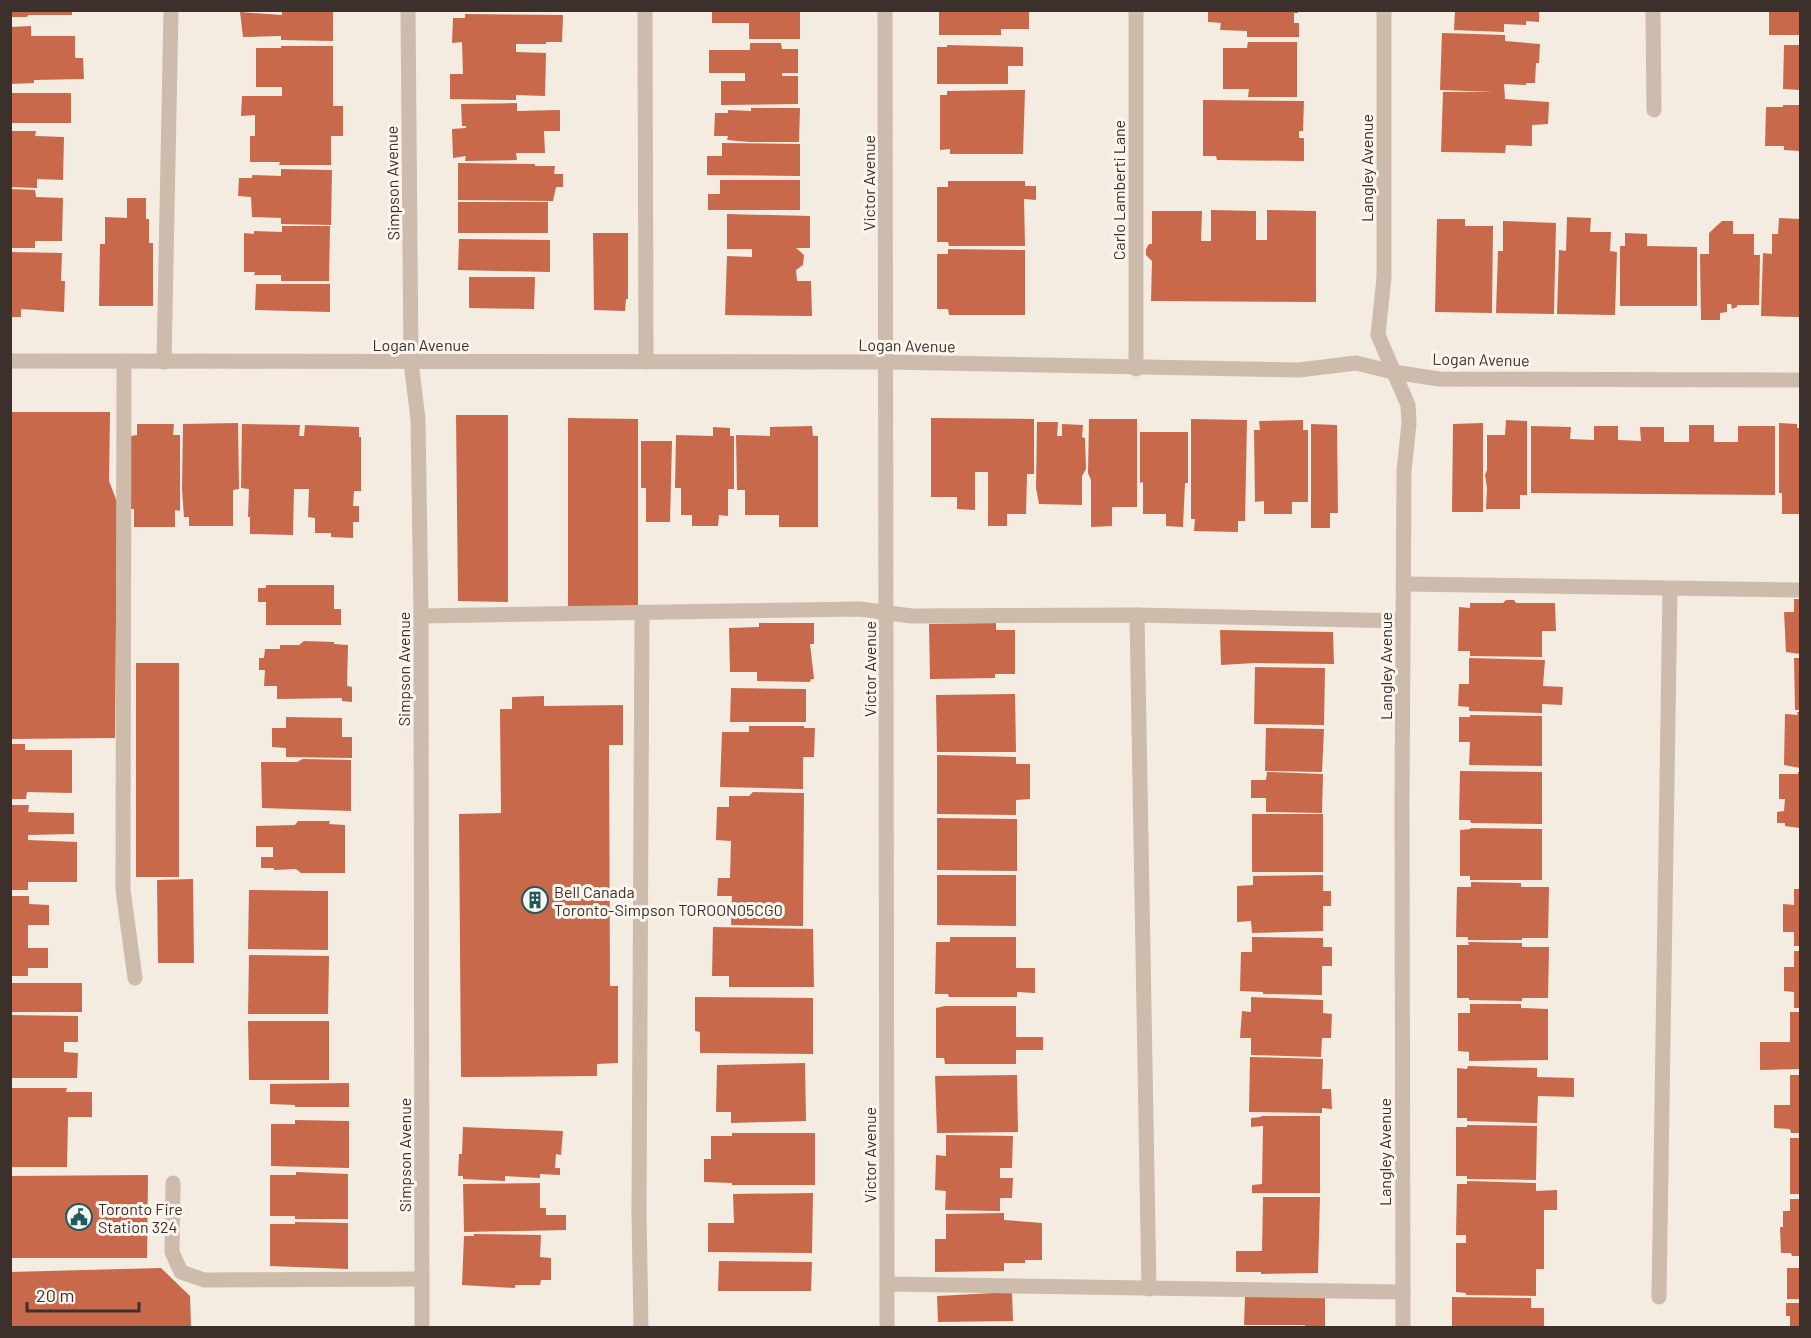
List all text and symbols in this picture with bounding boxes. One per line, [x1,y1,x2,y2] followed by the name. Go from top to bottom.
[1357,114,1376,222] street label: Langley Avenue
[1109,120,1128,260] street label: Carlo Lamberti Lane
[382,126,402,240] street label: Simpson Avenue
[859,135,878,231] street label: Victor Avenue
[372,335,470,354] street label: Logan Avenue
[858,335,956,355] street label: Logan Avenue
[1432,349,1530,369] street label: Logan Avenue
[394,612,413,726] street label: Simpson Avenue
[1376,612,1395,720] street label: Langley Avenue
[860,621,879,717] street label: Victor Avenue
[554,882,783,919] place label: Bell Canada Toronto-Simpson TOROON05CG0
[520,885,550,915] building icon: Bell Canada Toronto-Simpson TOROON05CG0
[395,1098,414,1212] street label: Simpson Avenue
[1375,1098,1394,1206] street label: Langley Avenue
[860,1107,879,1203] street label: Victor Avenue
[98,1199,183,1236] place label: Toronto Fire Station 324
[64,1202,94,1232] public building icon: Toronto Fire Station 324
[27,1275,140,1313] scale bar
[36,1284,74,1306] text: 20 m

